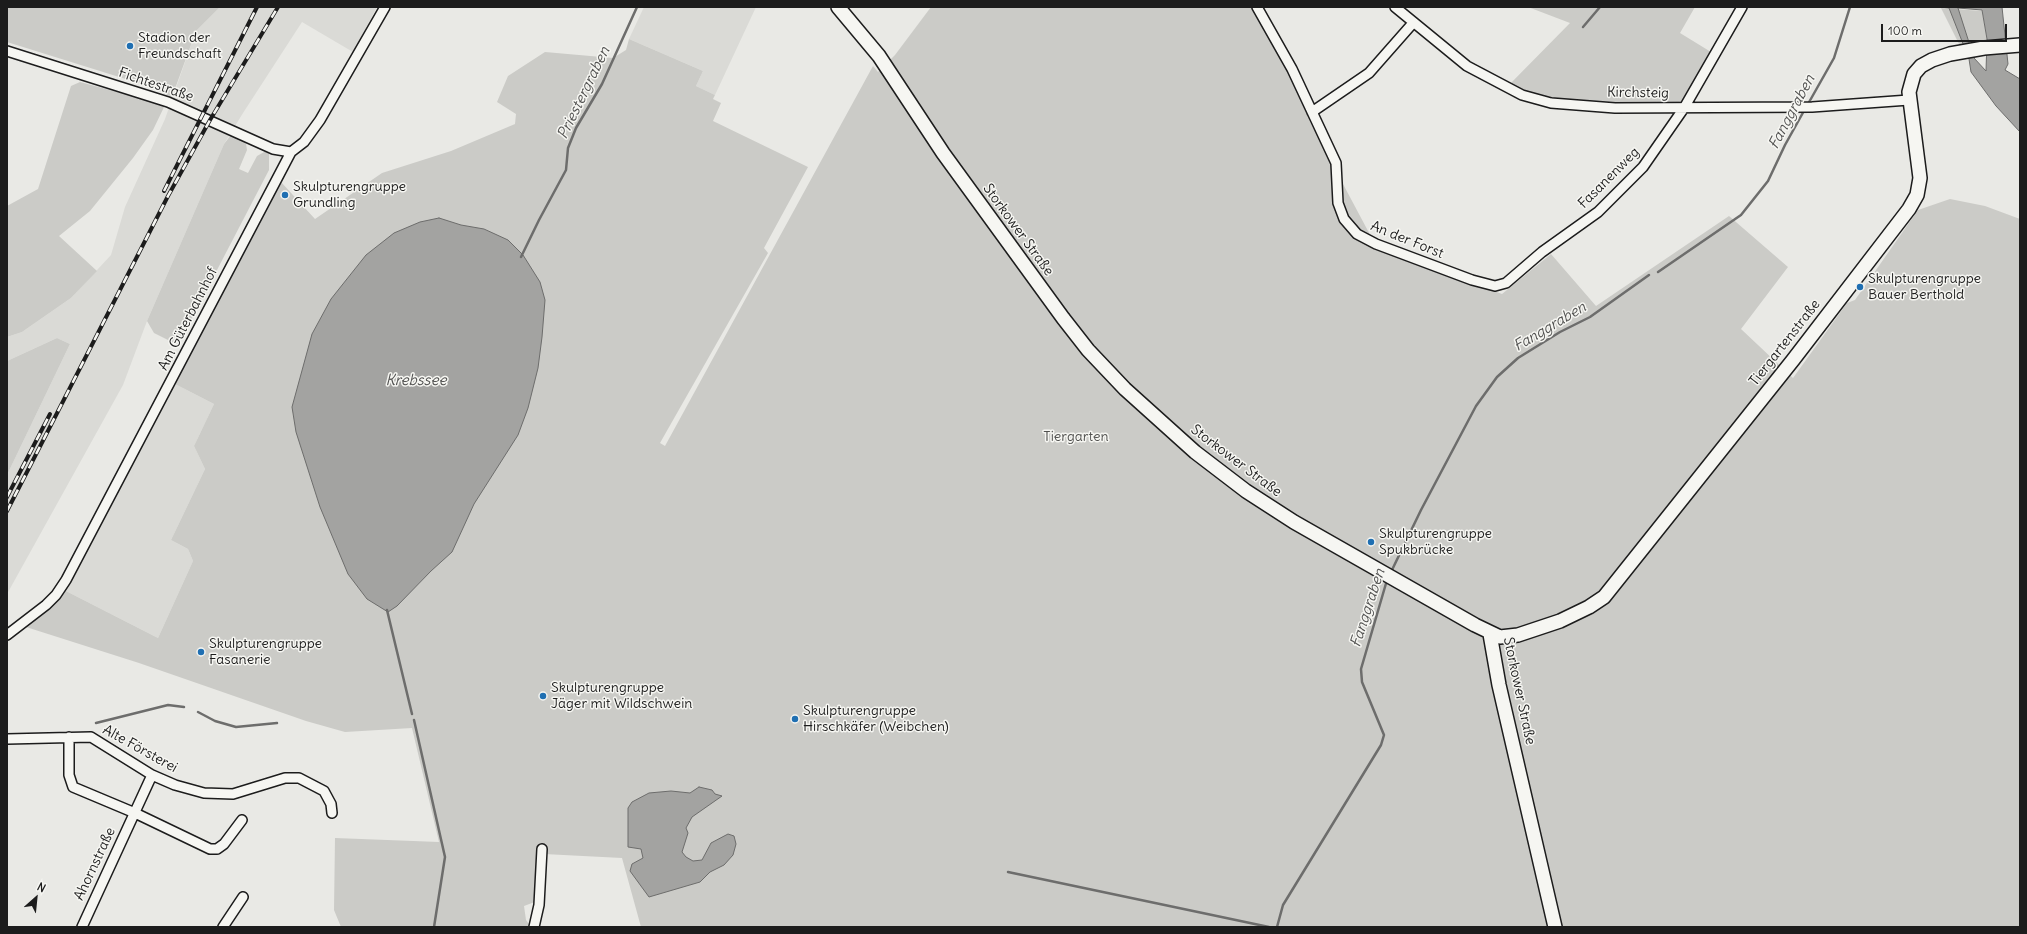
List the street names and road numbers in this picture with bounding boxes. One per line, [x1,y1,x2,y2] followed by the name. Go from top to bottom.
[116,64,196,106] street label: Fichtestraße
[1607,84,1669,102] street label: Kirchsteig
[1575,144,1643,212] street label: Fasanenweg
[979,181,1057,279] street label: Storkower Straße
[1368,218,1446,262] street label: An der Forst
[155,265,221,373] street label: Am Güterbahnhof
[1746,296,1824,390] street label: Tiergartenstraße
[1187,421,1285,501] street label: Storkower Straße
[1499,636,1539,746] street label: Storkower Straße
[100,722,180,776] street label: Alte Försterei
[71,825,119,903] street label: Ahornstraße

